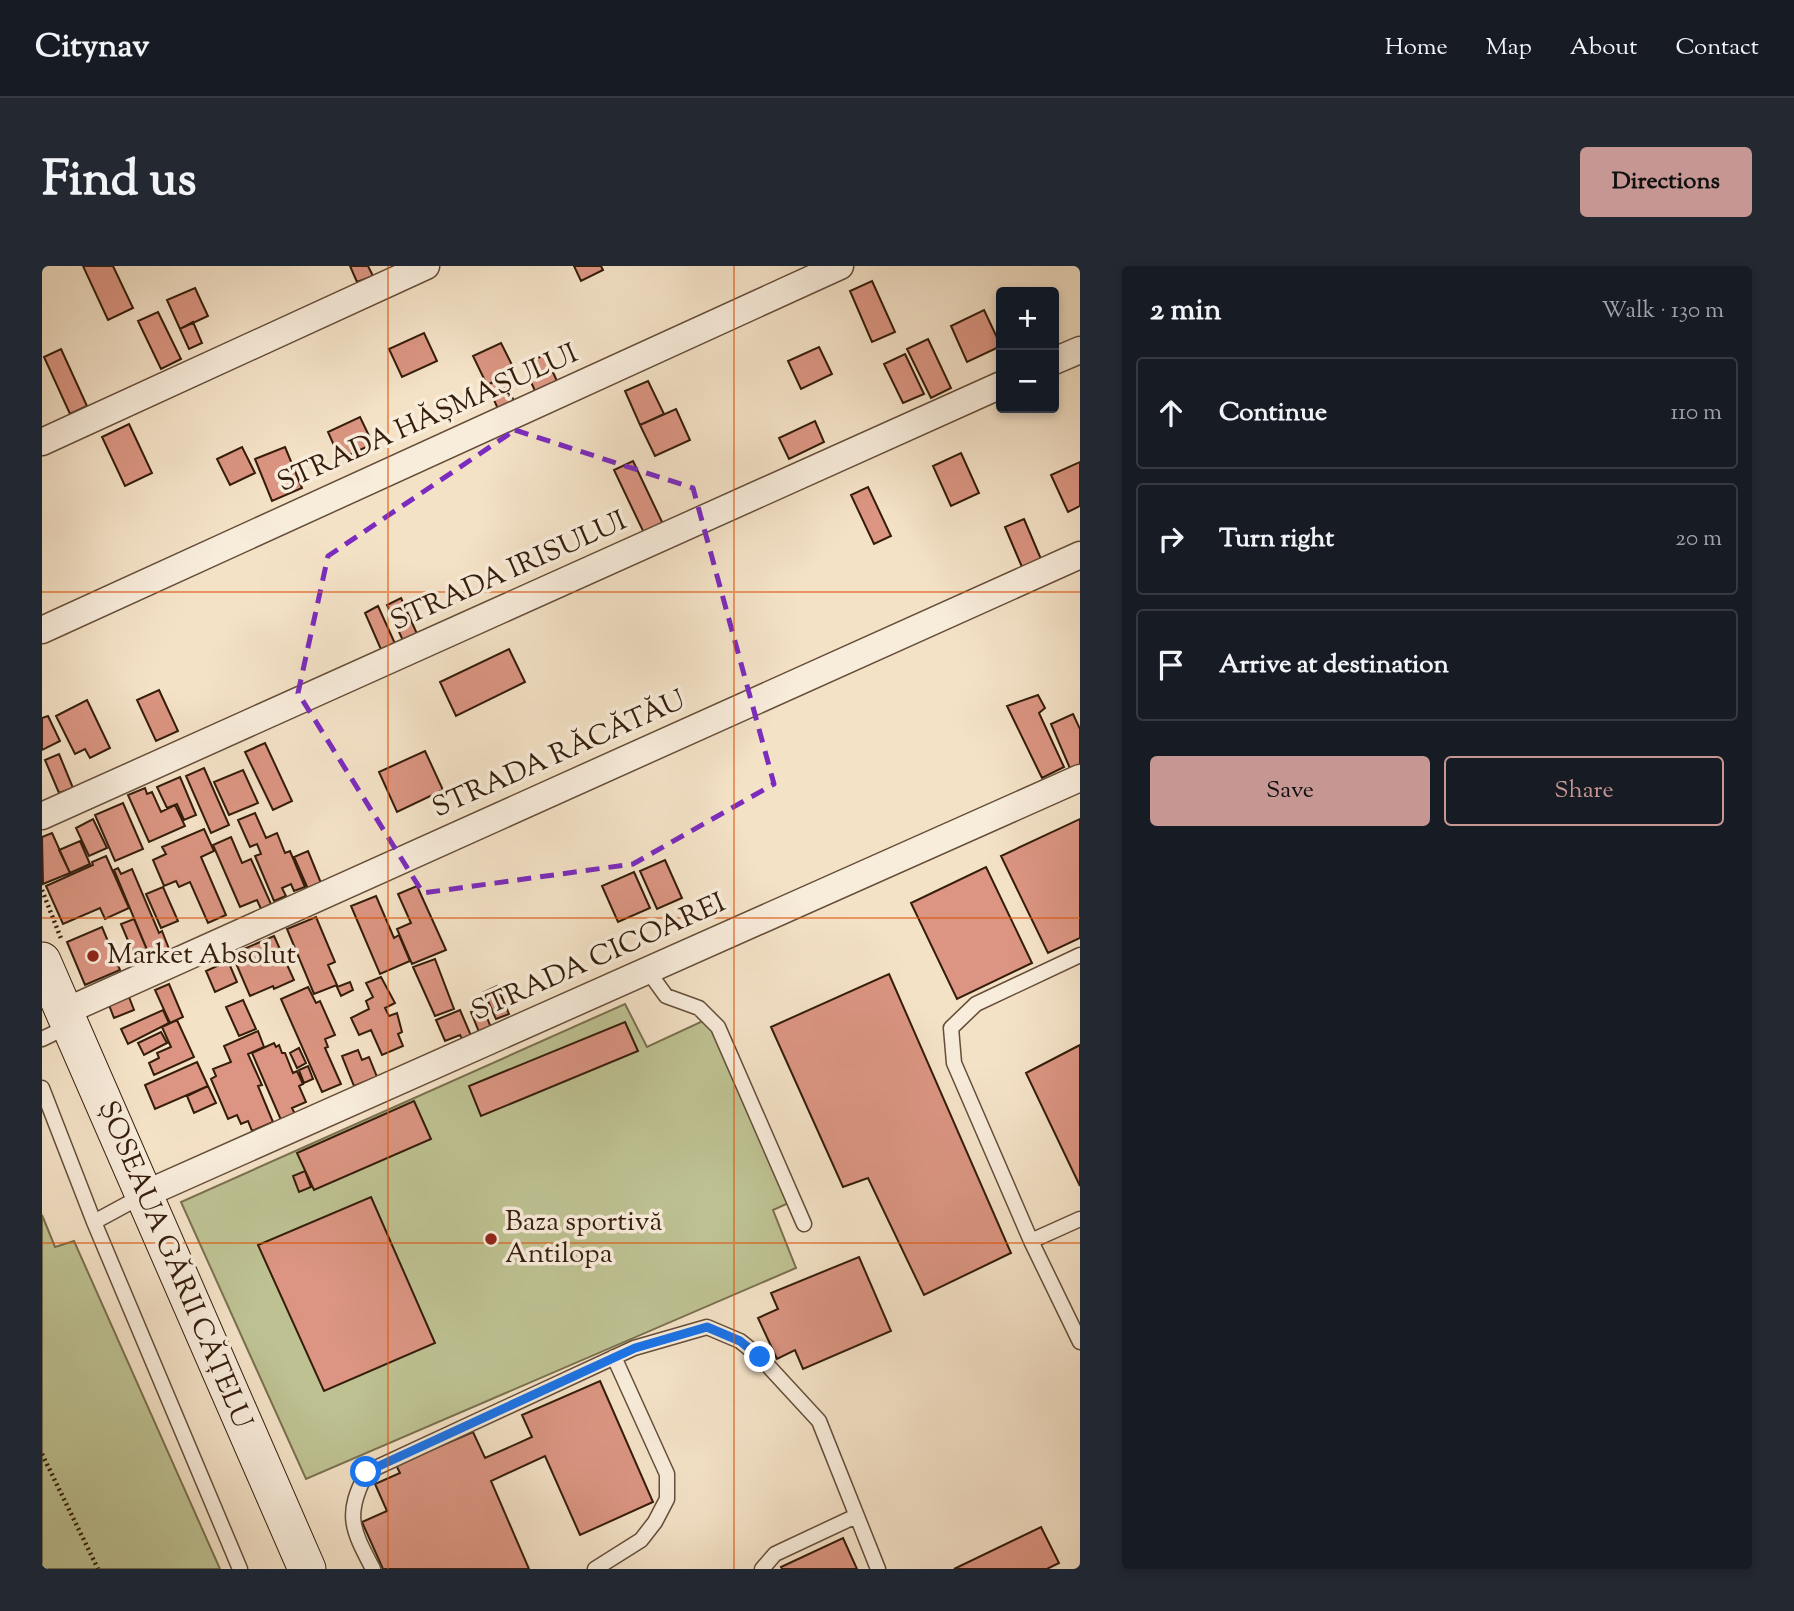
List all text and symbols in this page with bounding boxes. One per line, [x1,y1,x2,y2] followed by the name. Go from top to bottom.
[35,24,150,72] text: Citynav
[1385,31,1448,65] text: Home
[1486,31,1532,65] text: Map
[1570,31,1637,65] text: About
[1675,31,1759,65] text: Contact
[42,147,196,217] text: Find us
[1580,147,1752,217] button: Directions
[996,287,1059,413] map controls
[996,287,1059,350] button: +
[1150,290,1222,333] text: 2 min
[1601,295,1724,328] text: Walk · 130 m
[271,335,585,503] street label: STRADA HĂȘMAȘULUI
[996,350,1059,413] button: −
[1152,394,1190,432] icon: ahead
[1219,395,1327,432] text: Continue
[1671,397,1722,430] text: 110 m
[384,502,634,642] street label: STRADA IRISULUI
[1152,520,1190,558] icon: right
[1219,521,1334,558] text: Turn right
[1675,523,1722,556] text: 20 m
[1152,646,1190,684] icon: arrive
[1219,647,1449,684] text: Arrive at destination
[426,681,692,829] street label: STRADA RĂCĂTĂU
[1150,756,1430,826] button: Save
[1444,756,1724,826] button: Share
[465,884,733,1032] street label: STRADA CICOAREI
[107,936,296,976] place label: Market Absolut
[85,948,101,964] marker: Market Absolut
[87,1095,261,1435] street label: ȘOSEAUA GĂRII CĂȚELU
[505,1203,662,1275] place label: Baza sportivă Antilopa
[483,1231,499,1247] marker: Baza sportivă Antilopa
[744,1341,775,1372] route end
[350,1456,381,1487] route start

